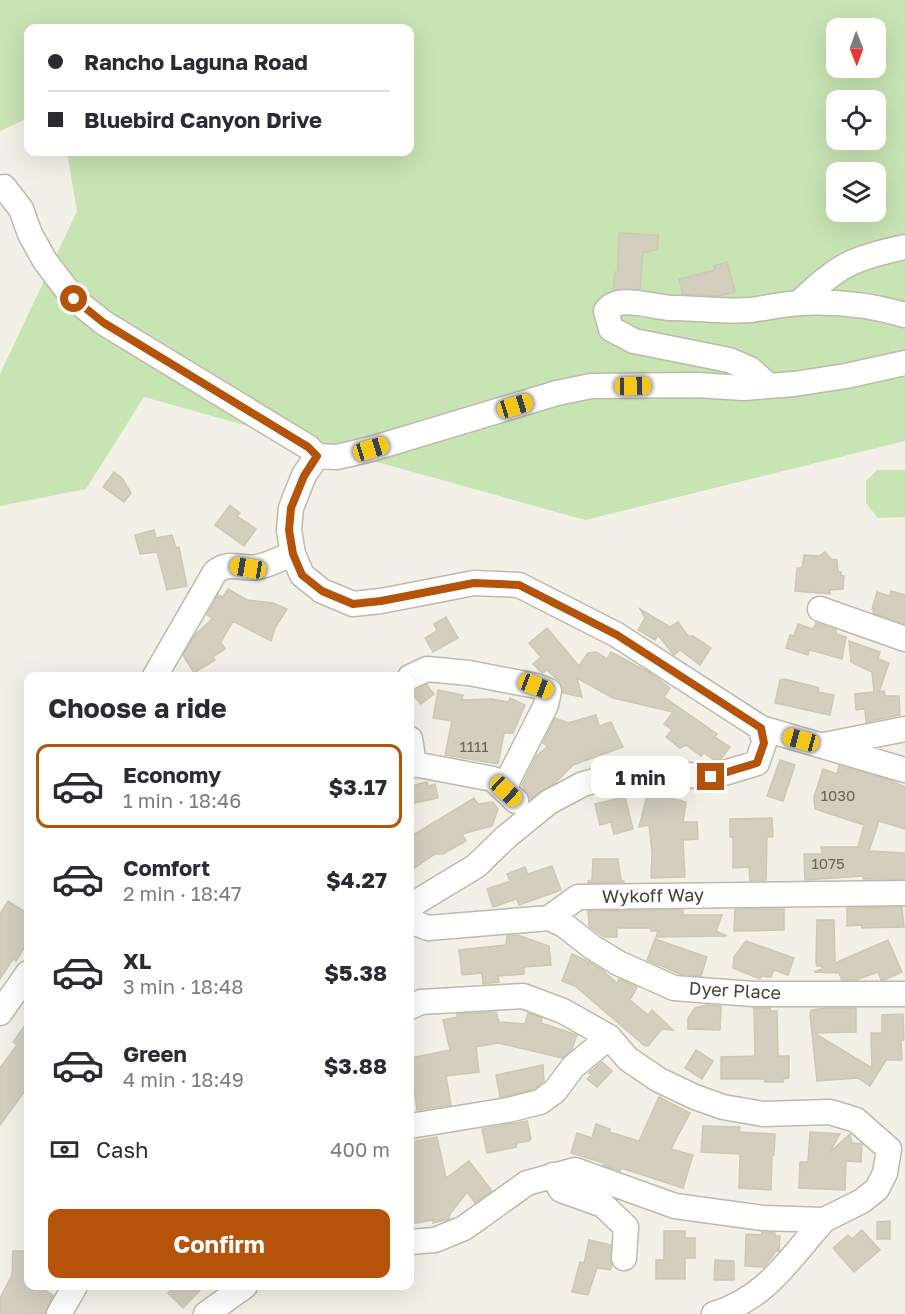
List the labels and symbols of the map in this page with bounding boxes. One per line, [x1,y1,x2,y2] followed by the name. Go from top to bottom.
[826,18,886,78] north arrow
[60,285,87,312] route start
[615,377,651,395] car
[495,392,535,420] car
[351,435,391,463] car
[229,556,267,580] car
[516,671,556,701] car
[781,727,821,753] car
[459,737,489,755] house number: 1111
[591,756,690,798] callout: 1 min
[697,763,724,790] route end
[487,772,525,810] car
[821,786,855,804] house number: 1030
[811,854,845,872] house number: 1075
[602,883,704,907] street label: Wykoff Way
[688,977,782,1003] street label: Dyer Place

